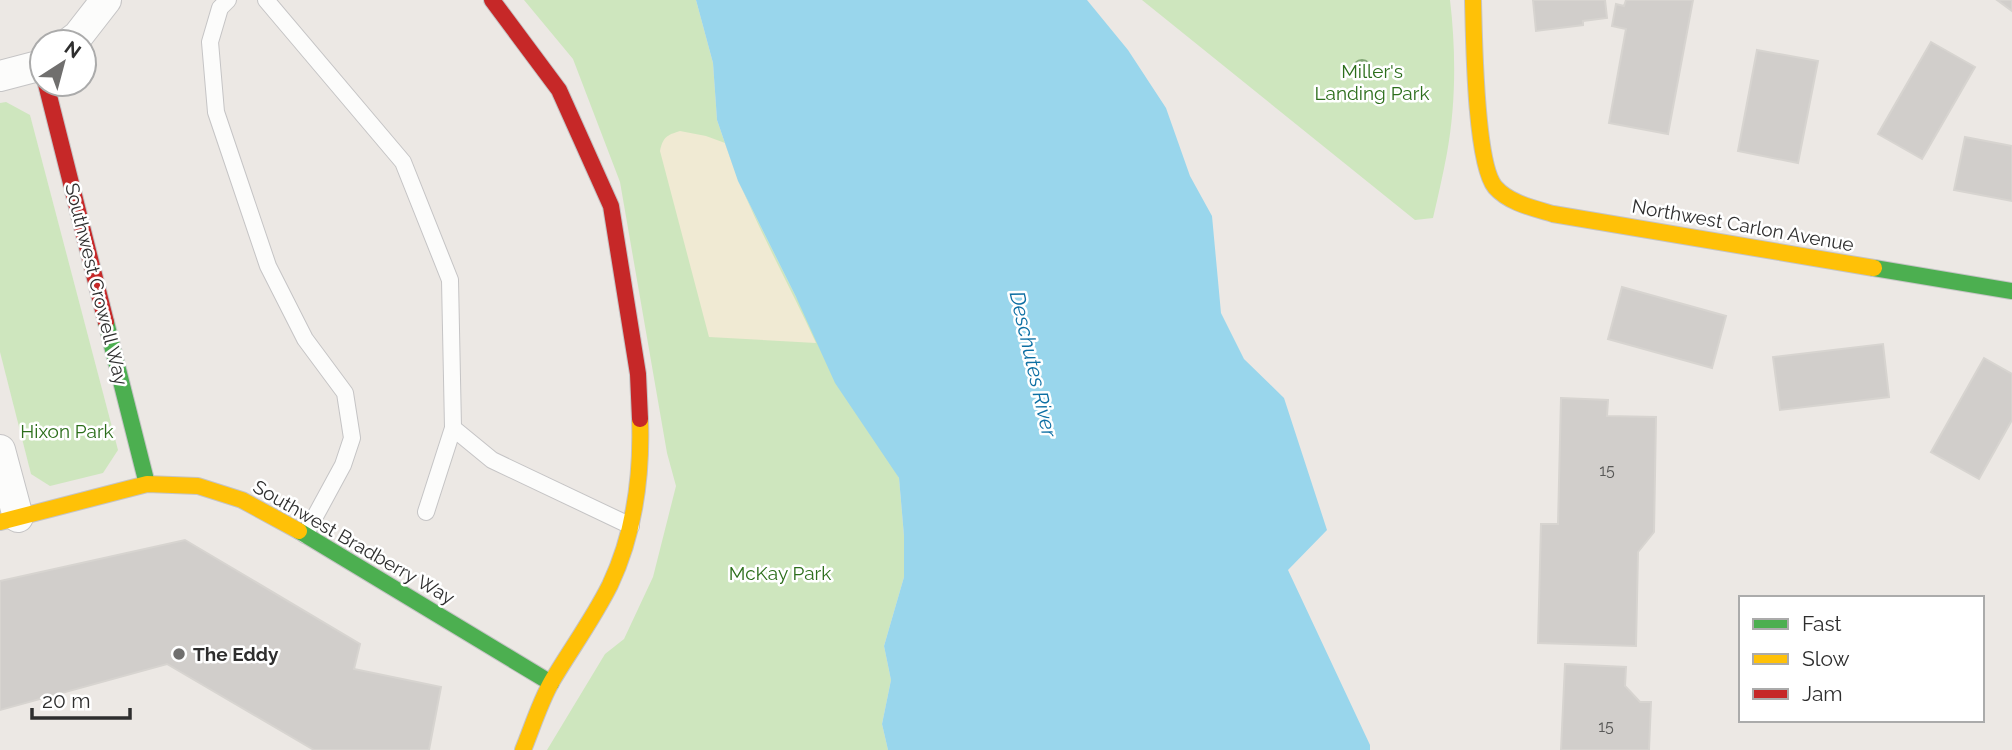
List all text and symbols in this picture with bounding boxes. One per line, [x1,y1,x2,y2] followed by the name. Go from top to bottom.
[28,28,98,98] north arrow
[61,36,85,62] text: N
[1315,60,1429,104] park label: Miller's Landing Park
[61,181,133,387] street label: Southwest Crowell Way
[1630,195,1856,255] street label: Northwest Carlon Avenue
[1005,288,1063,440] water label: Deschutes River
[20,420,114,442] park label: Hixon Park
[1599,461,1615,480] house number: 15
[249,475,459,609] street label: Southwest Bradberry Way
[729,562,831,584] park label: McKay Park
[1739,596,1984,722] legend
[1802,611,1842,636] text: Fast
[193,643,279,665] place label: The Eddy
[171,646,187,662] marker: The Eddy
[1802,646,1850,671] text: Slow
[32,676,130,720] scale bar
[1802,681,1843,706] text: Jam
[42,688,90,713] text: 20 m
[1598,717,1614,736] house number: 15

